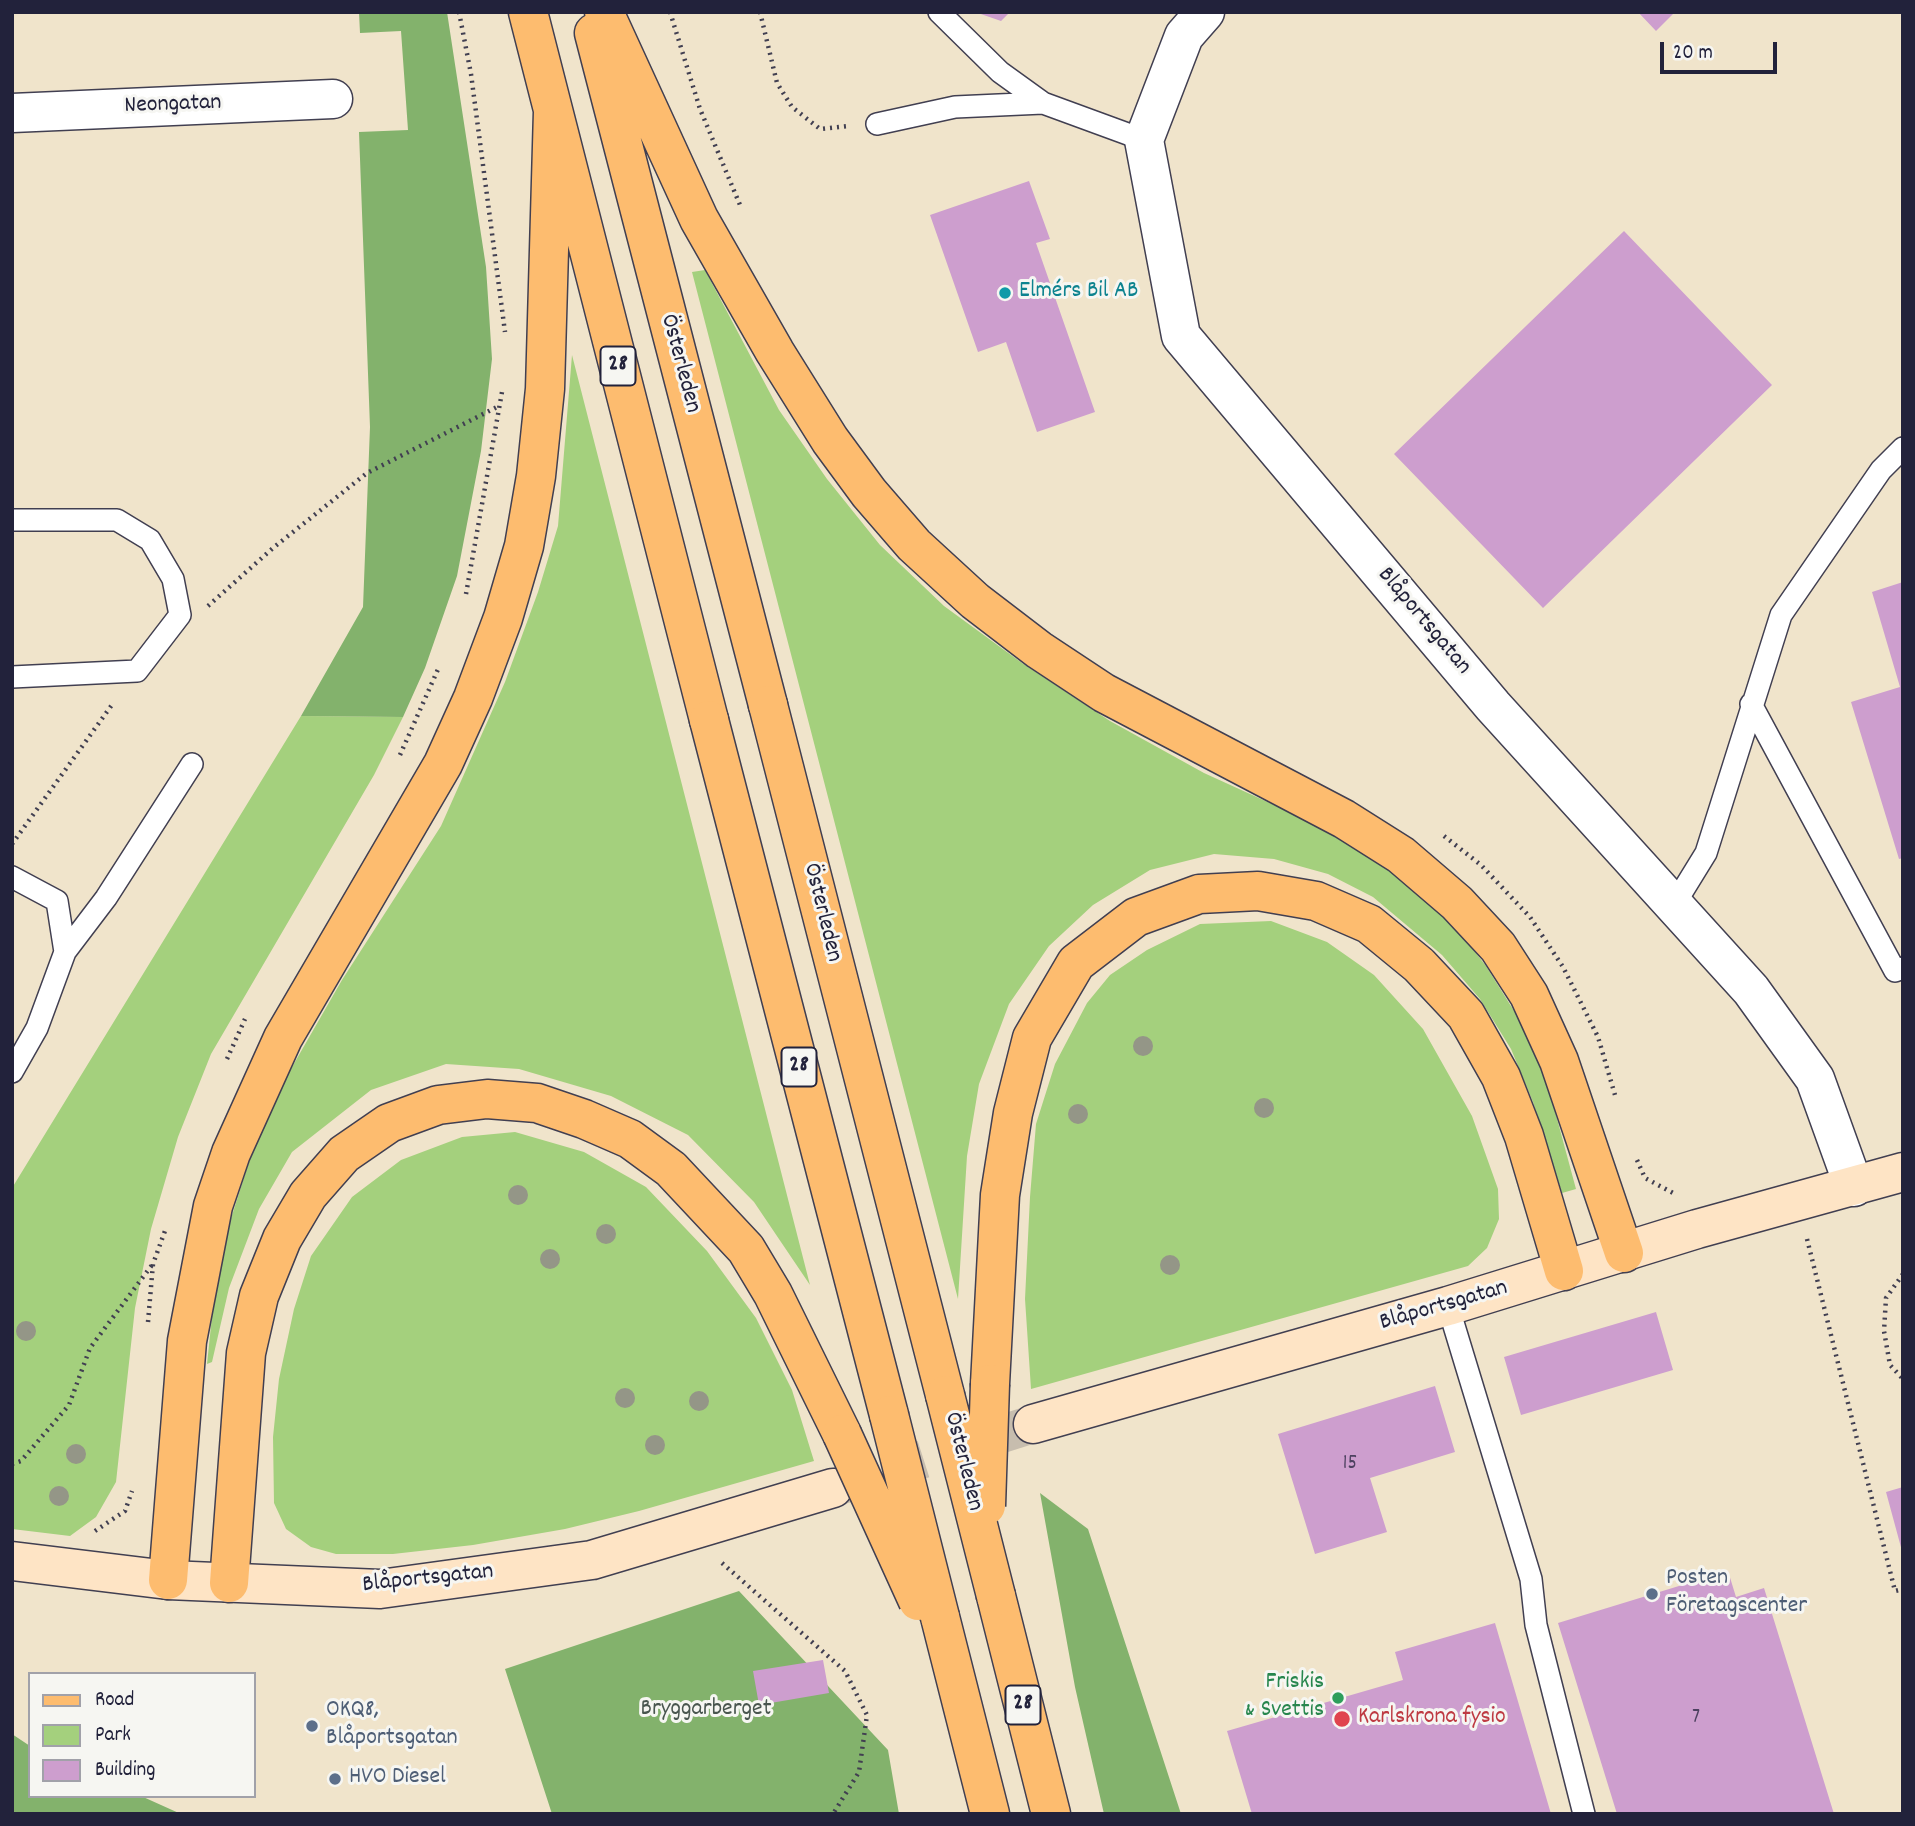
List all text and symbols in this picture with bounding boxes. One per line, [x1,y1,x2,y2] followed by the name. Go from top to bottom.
[1663,28,1780,72] scale bar
[1673,39,1713,69] text: 20 m
[124,90,222,122] street label: Neongatan
[1019,279,1138,307] place label: Elmérs Bil AB
[997,285,1013,301] marker: Elmérs Bil AB
[652,312,706,416] street label: Österleden
[600,346,636,386] road number: 28
[1370,562,1476,682] street label: Blåportsgatan
[795,861,847,965] street label: Österleden
[782,1048,816,1086] road number: 28
[1377,1275,1511,1339] street label: Blåportsgatan
[936,1410,988,1514] street label: Österleden
[1343,1452,1357,1478] house number: 15
[361,1559,495,1601] street label: Blåportsgatan
[1666,1566,1807,1622] place label: Posten Företagscenter
[1644,1586,1660,1602] marker: Posten Företagscenter
[1245,1670,1324,1726] place label: Friskis & Svettis
[28,1672,256,1798] legend
[95,1686,134,1716] text: Road
[1006,1686,1040,1724] road number: 28
[1330,1690,1346,1706] marker: Friskis & Svettis
[641,1697,771,1725] park label: Bryggarberget
[326,1698,458,1754] place label: OKQ8, Blåportsgatan
[1358,1705,1506,1733] place label: Karlskrona fysio
[1692,1706,1700,1732] house number: 7
[1332,1709,1352,1729] marker: Karlskrona fysio
[304,1718,320,1734] marker: OKQ8, Blåportsgatan
[95,1721,131,1751] text: Park
[95,1756,155,1786] text: Building
[349,1765,446,1793] place label: HVO Diesel
[327,1771,343,1787] marker: HVO Diesel

